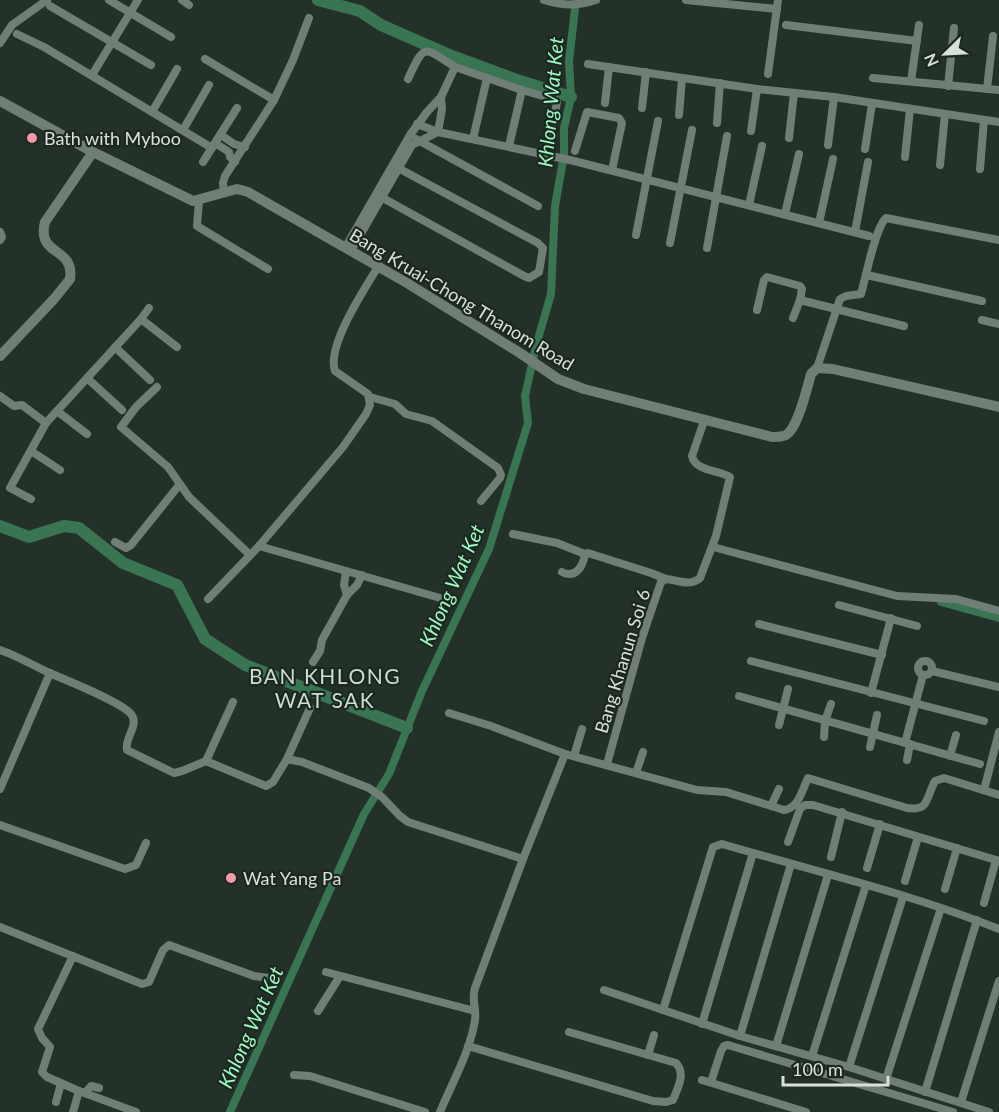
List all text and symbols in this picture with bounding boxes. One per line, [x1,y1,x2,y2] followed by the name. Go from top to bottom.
[915,24,975,84] north arrow
[532,36,568,168] water label: Khlong Wat Ket
[920,51,942,70] text: N
[44,127,181,149] place label: Bath with Myboo
[25,131,39,145] marker: Bath with Myboo
[346,223,578,375] street label: Bang Kruai-Chong Thanom Road
[413,520,489,650] water label: Khlong Wat Ket
[590,586,654,736] street label: Bang Khanun Soi 6
[249,663,401,712] district label: BAN KHLONG WAT SAK
[243,867,341,889] place label: Wat Yang Pa
[224,871,238,885] marker: Wat Yang Pa
[212,962,288,1092] water label: Khlong Wat Ket
[783,1049,888,1087] scale bar
[792,1058,843,1080] text: 100 m

